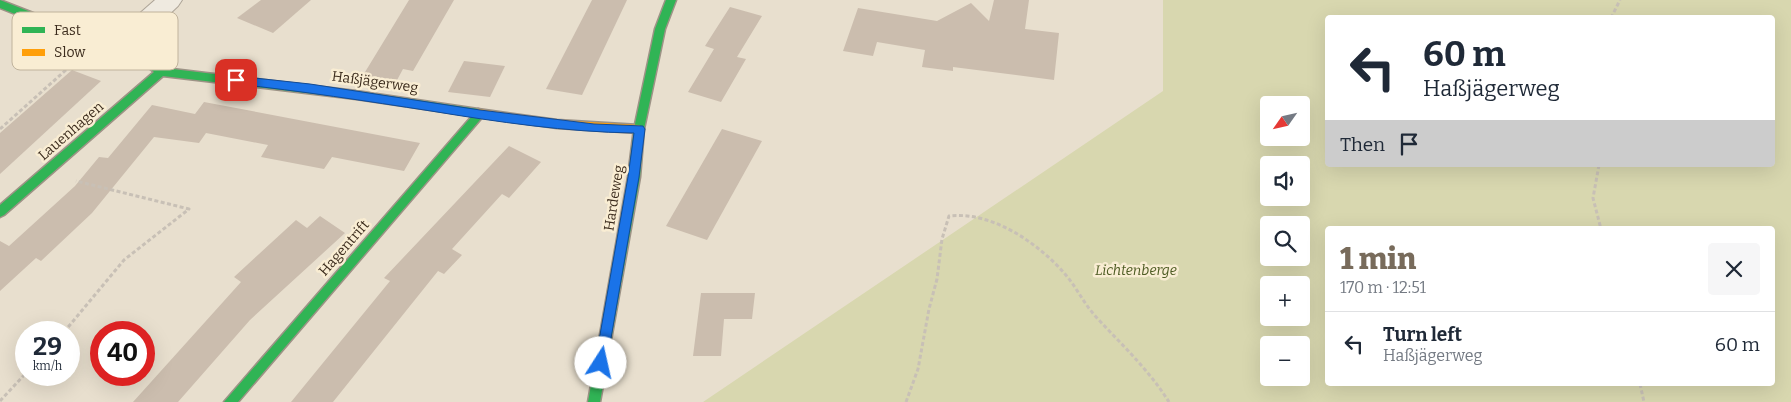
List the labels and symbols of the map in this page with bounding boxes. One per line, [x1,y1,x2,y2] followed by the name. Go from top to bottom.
[12,12,178,70] legend
[54,22,81,39] text: Fast
[54,44,86,61] text: Slow
[215,59,257,101] pin
[331,68,419,96] street label: Haßjägerweg
[1260,96,1310,146] north arrow
[35,98,107,164] street label: Lauenhagen
[600,164,628,232] street label: Hardeweg
[315,217,373,279] street label: Hagentrift
[1095,262,1177,279] park label: Lichtenberge
[90,321,155,386] speed limit sign: 40
[574,336,626,388] position arrow

